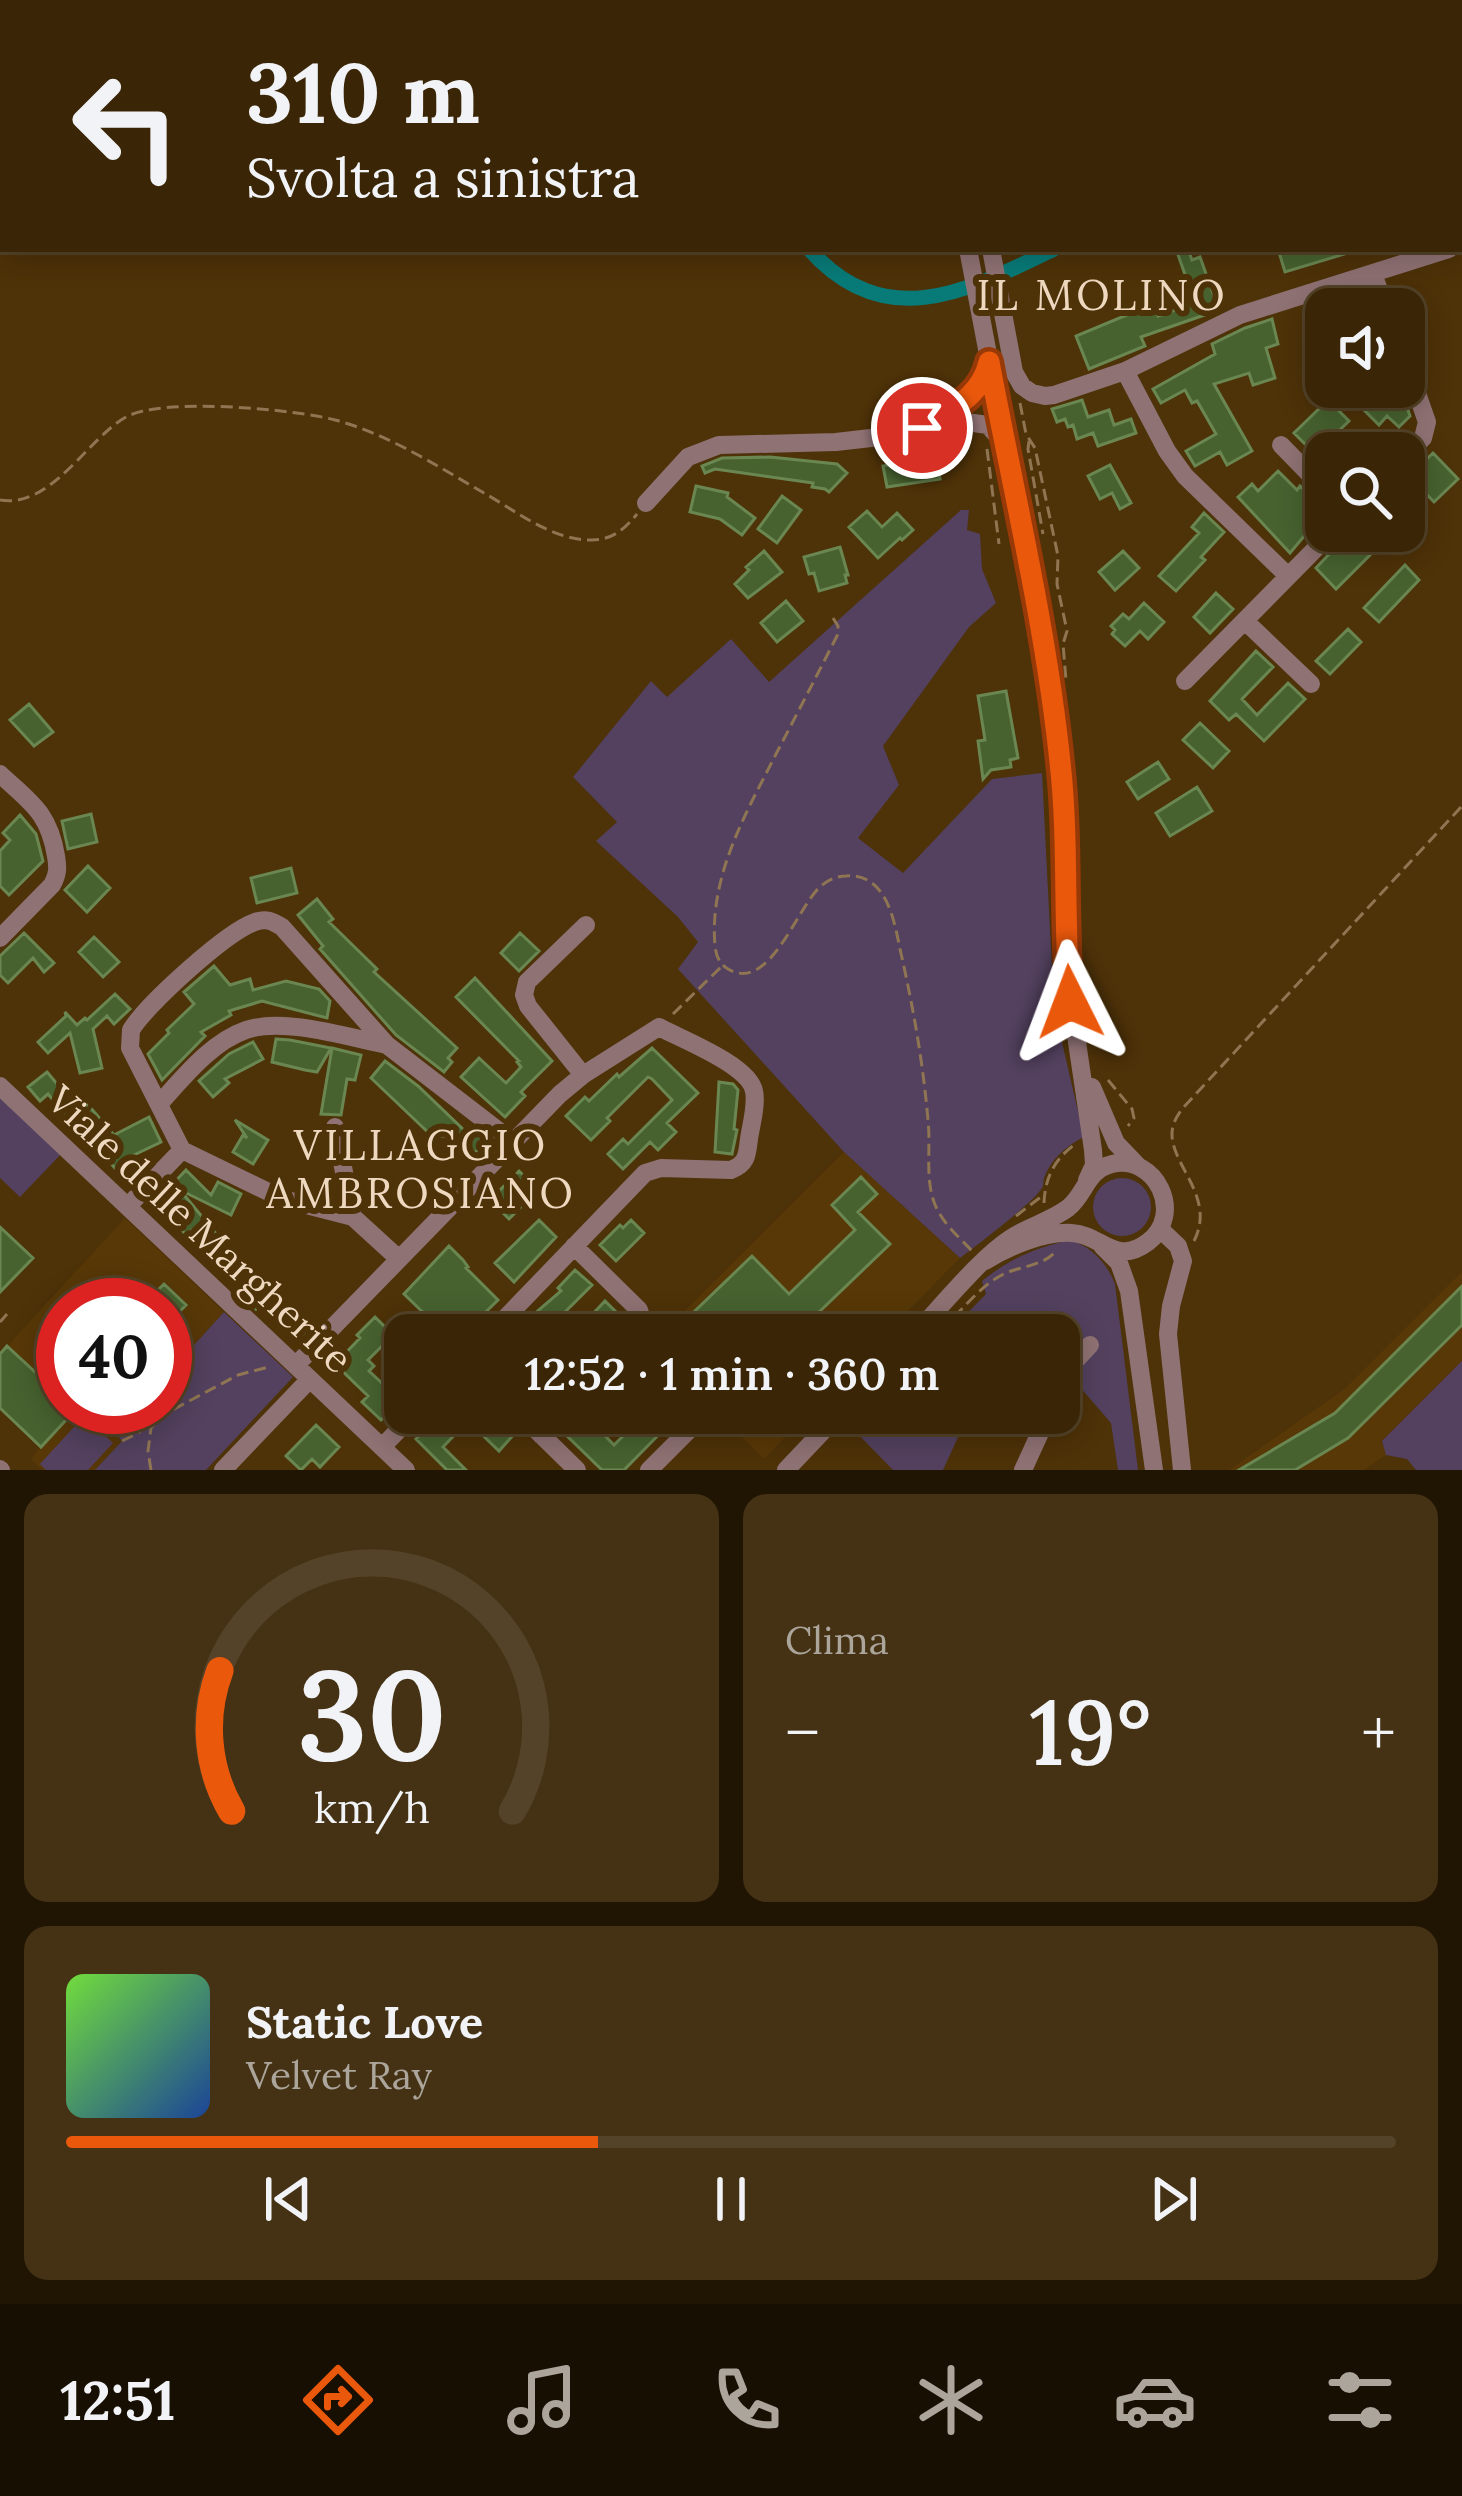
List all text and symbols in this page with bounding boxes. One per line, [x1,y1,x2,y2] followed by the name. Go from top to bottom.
[246,38,480,146] text: 310 m
[48,48,204,204] icon: left
[246,143,640,212] text: Svolta a sinistra
[976,268,1228,322] district label: IL MOLINO
[1305,288,1425,552] map controls
[1305,288,1425,408] button: sound
[871,377,973,479] pin
[889,395,955,461] icon: arrive
[1305,432,1425,552] button: search
[1007,939,1133,1065] position arrow
[36,1074,363,1383] street label: Viale delle Margherite
[265,1118,576,1220] district label: VILLAGGIO AMBROSIANO
[36,1278,192,1434] speed limit sign: 40
[525,1345,939,1402] text: 12:52 · 1 min · 360 m
[785,1615,889,1665] text: Clima
[297,1634,446,1794] text: 30
[1029,1674,1152,1790] text: 19°
[785,1690,820,1774] text: −
[1361,1690,1396,1774] text: +
[314,1780,429,1835] text: km/h
[246,1993,483,2050] text: Static Love
[246,2050,432,2100] text: Velvet Ray
[255,2166,321,2232] icon: previous
[698,2166,764,2232] icon: pause
[1141,2166,1207,2232] icon: next
[296,2358,380,2442] icon: directions
[500,2358,584,2442] icon: music
[705,2358,789,2442] icon: phone
[909,2358,993,2442] icon: climate
[1113,2358,1197,2442] icon: car
[1318,2358,1402,2442] icon: filters
[60,2366,175,2435] text: 12:51

